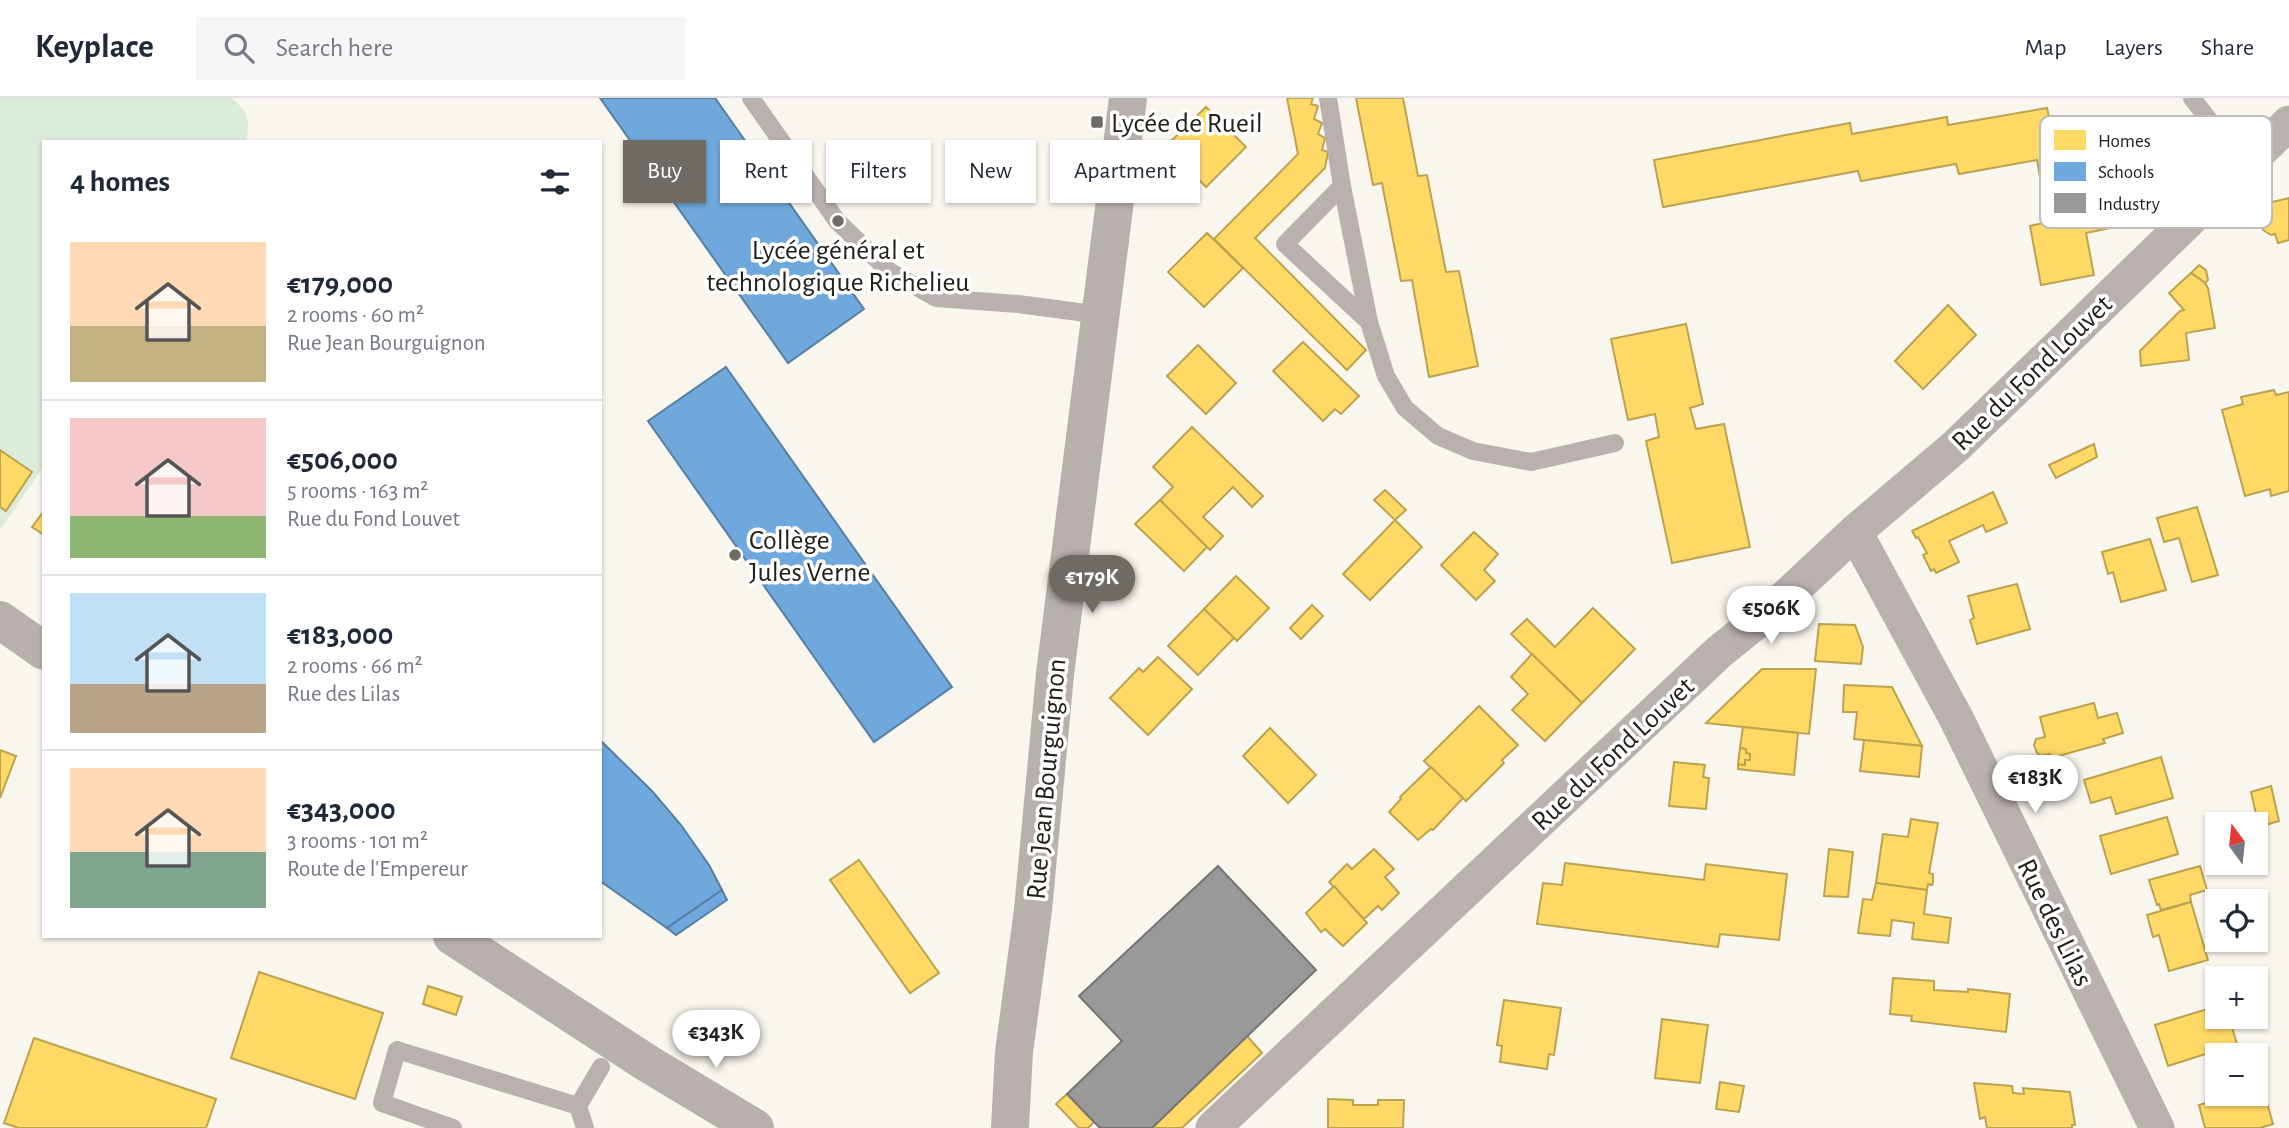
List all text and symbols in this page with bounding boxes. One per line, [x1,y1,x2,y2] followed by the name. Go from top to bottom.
[196,17,686,80] search box
[220,29,258,67] icon: search
[35,31,154,64] text: Keyplace
[276,35,393,61] text: Search here
[2024,36,2066,60] text: Map
[2104,36,2163,60] text: Layers
[2201,36,2254,60] text: Share
[1111,110,1263,138] place label: Lycée de Rueil
[1089,114,1105,130] marker: Lycée de Rueil
[2040,116,2272,228] legend
[2098,132,2151,151] text: Homes
[623,140,706,203] chip: Buy
[720,140,812,203] chip: Rent
[826,140,931,203] chip: Filters
[945,140,1036,203] chip: New
[1050,140,1200,203] chip: Apartment
[536,163,574,201] icon: filters
[2098,163,2154,182] text: Schools
[70,167,170,197] text: 4 homes
[2098,195,2160,214] text: Industry
[830,213,846,229] marker: Lycée général et technologique Richelieu
[706,237,970,297] place label: Lycée général et technologique Richelieu
[287,269,393,299] text: €179,000
[126,270,210,354] icon: home
[1947,290,2118,457] street label: Rue du Fond Louvet
[287,304,424,327] text: 2 rooms · 60 m²
[287,332,486,355] text: Rue Jean Bourguignon
[287,445,398,475] text: €506,000
[126,446,210,530] icon: home
[287,480,428,503] text: 5 rooms · 163 m²
[287,508,460,531] text: Rue du Fond Louvet
[749,527,870,587] place label: Collège Jules Verne
[727,547,743,563] marker: Collège Jules Verne
[1043,556,1141,615] pin: €179K
[1065,566,1119,589] text: €179K
[1722,587,1820,646] pin: €506K
[1742,597,1800,620] text: €506K
[287,620,393,650] text: €183,000
[126,621,210,705] icon: home
[287,655,423,678] text: 2 rooms · 66 m²
[1023,658,1071,901] street label: Rue Jean Bourguignon
[1527,672,1700,837] street label: Rue du Fond Louvet
[287,683,400,706] text: Rue des Lilas
[1986,756,2084,815] pin: €183K
[2008,766,2062,789] text: €183K
[287,795,396,825] text: €343,000
[126,796,210,880] icon: home
[2205,812,2268,875] north arrow
[2205,812,2268,1106] map controls
[287,830,428,853] text: 3 rooms · 101 m²
[2011,855,2097,991] street label: Rue des Lilas
[287,858,468,881] text: Route de l'Empereur
[2205,889,2268,952] button: locate
[2205,966,2268,1029] button: +
[667,1010,765,1070] pin: €343K
[688,1021,744,1044] text: €343K
[2205,1043,2268,1106] button: −

